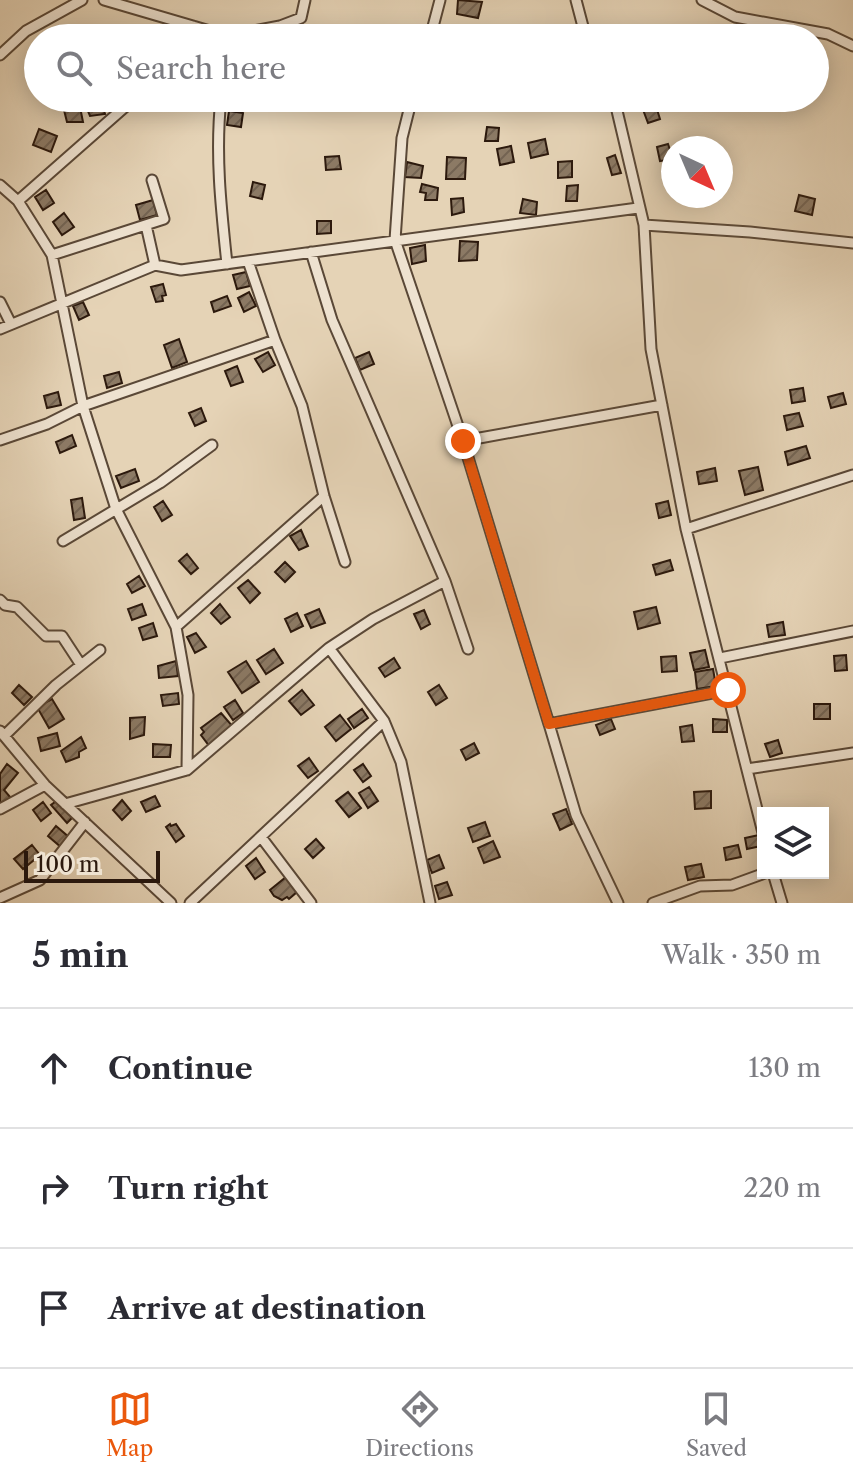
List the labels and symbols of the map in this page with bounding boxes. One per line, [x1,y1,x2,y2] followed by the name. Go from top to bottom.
[661,136,733,208] north arrow
[445,423,481,459] route end
[710,672,746,708] route start
[24,847,160,883] scale bar

